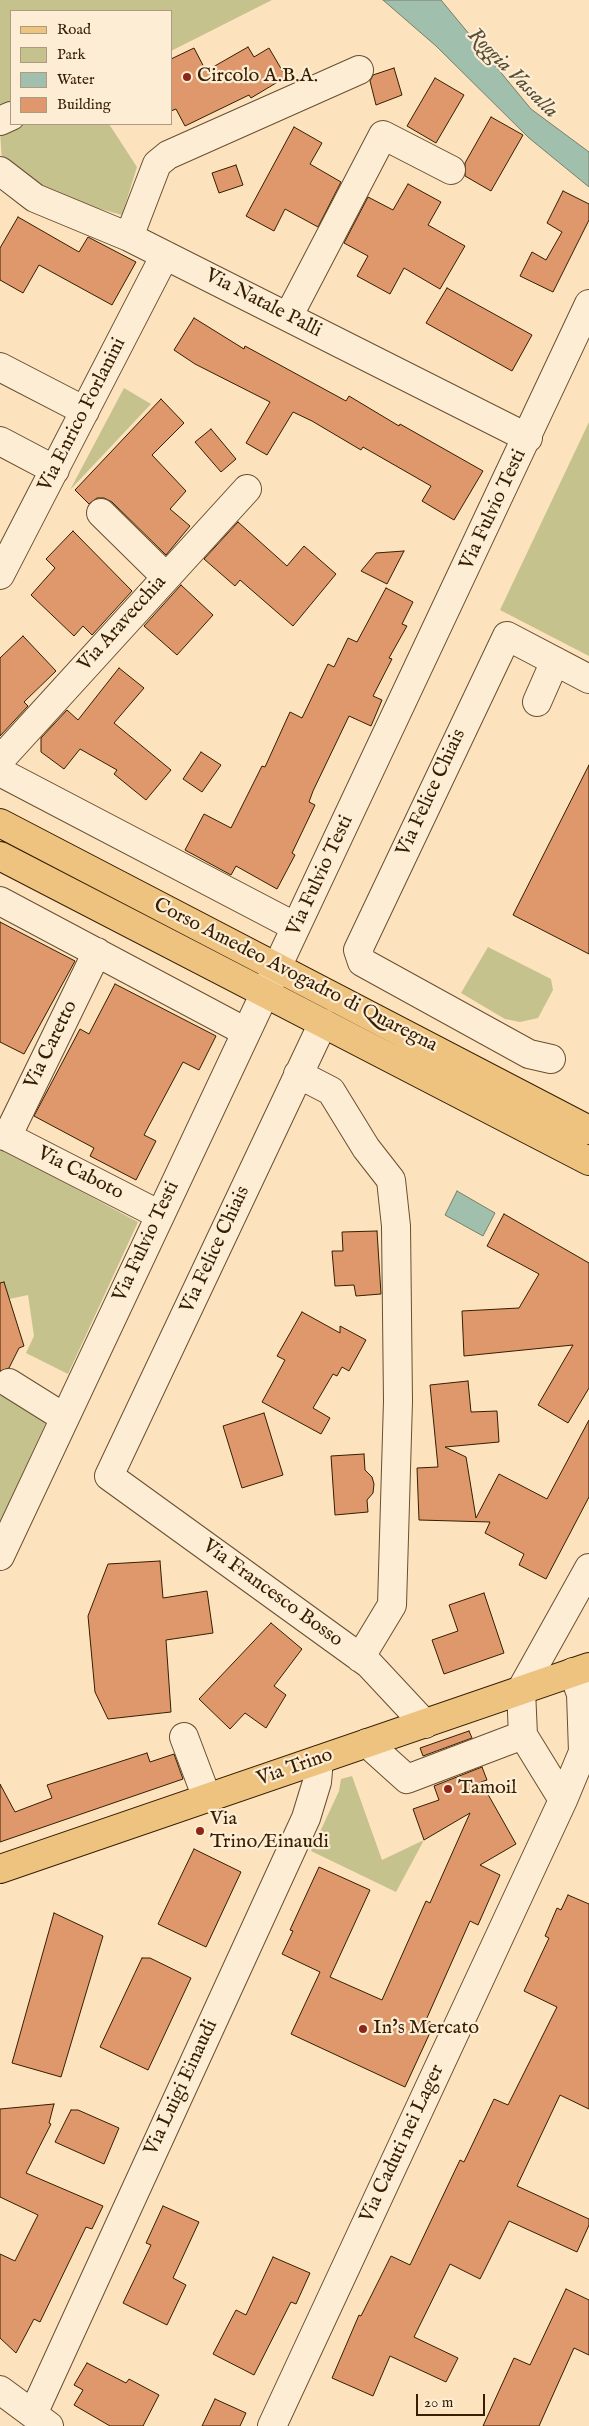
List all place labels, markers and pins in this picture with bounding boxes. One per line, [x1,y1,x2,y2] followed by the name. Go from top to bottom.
[197,65,318,89] place label: Circolo A.B.A.
[181,71,193,83] marker: Circolo A.B.A.
[458,1777,517,1801] place label: Tamoil
[442,1783,454,1795] marker: Tamoil
[210,1808,329,1855] place label: Via Trino/Einaudi
[194,1825,206,1837] marker: Via Trino/Einaudi
[373,2017,479,2041] place label: In's Mercato
[357,2023,369,2035] marker: In's Mercato

